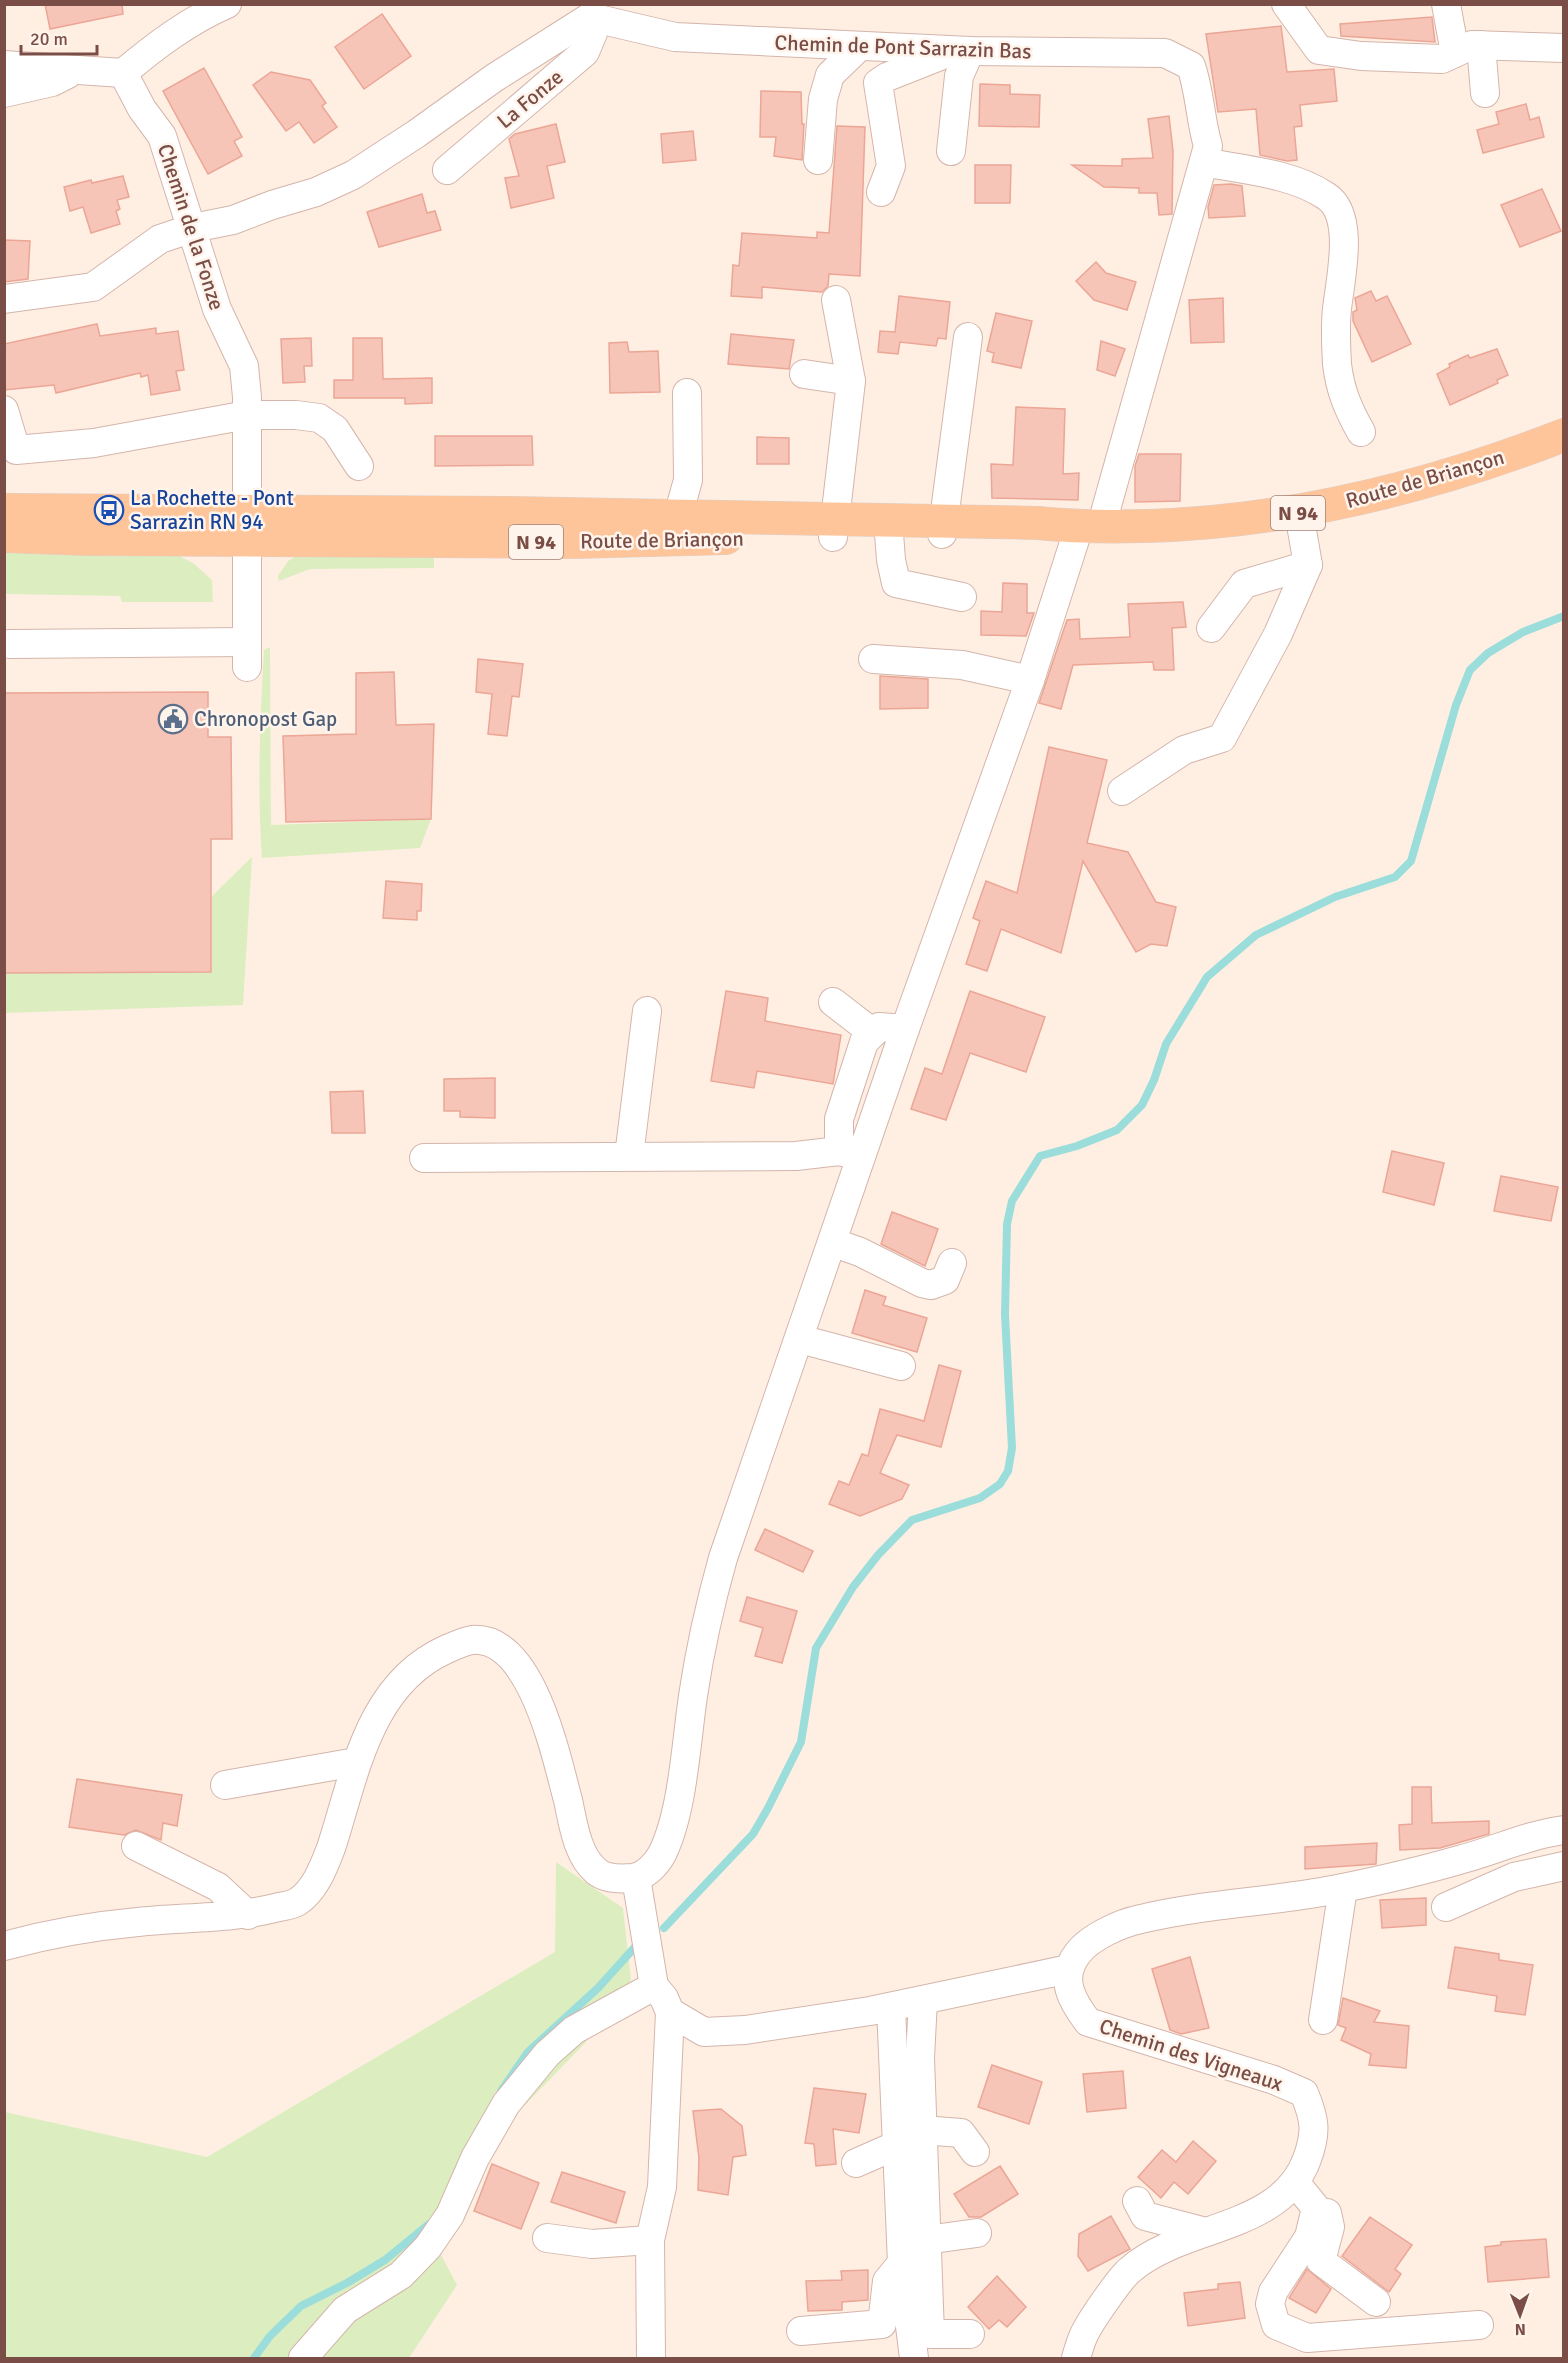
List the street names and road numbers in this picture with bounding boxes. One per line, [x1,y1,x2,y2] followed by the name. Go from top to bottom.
[774,30,1032,64] street label: Chemin de Pont Sarrazin Bas
[492,64,568,134] street label: La Fonze
[152,141,230,313] street label: Chemin de la Fonze
[1343,444,1507,514] street label: Route de Briançon
[1271,496,1325,530] road number: N 94
[509,525,563,559] road number: N 94
[580,526,744,554] street label: Route de Briançon
[1096,2013,1286,2097] street label: Chemin des Vigneaux

